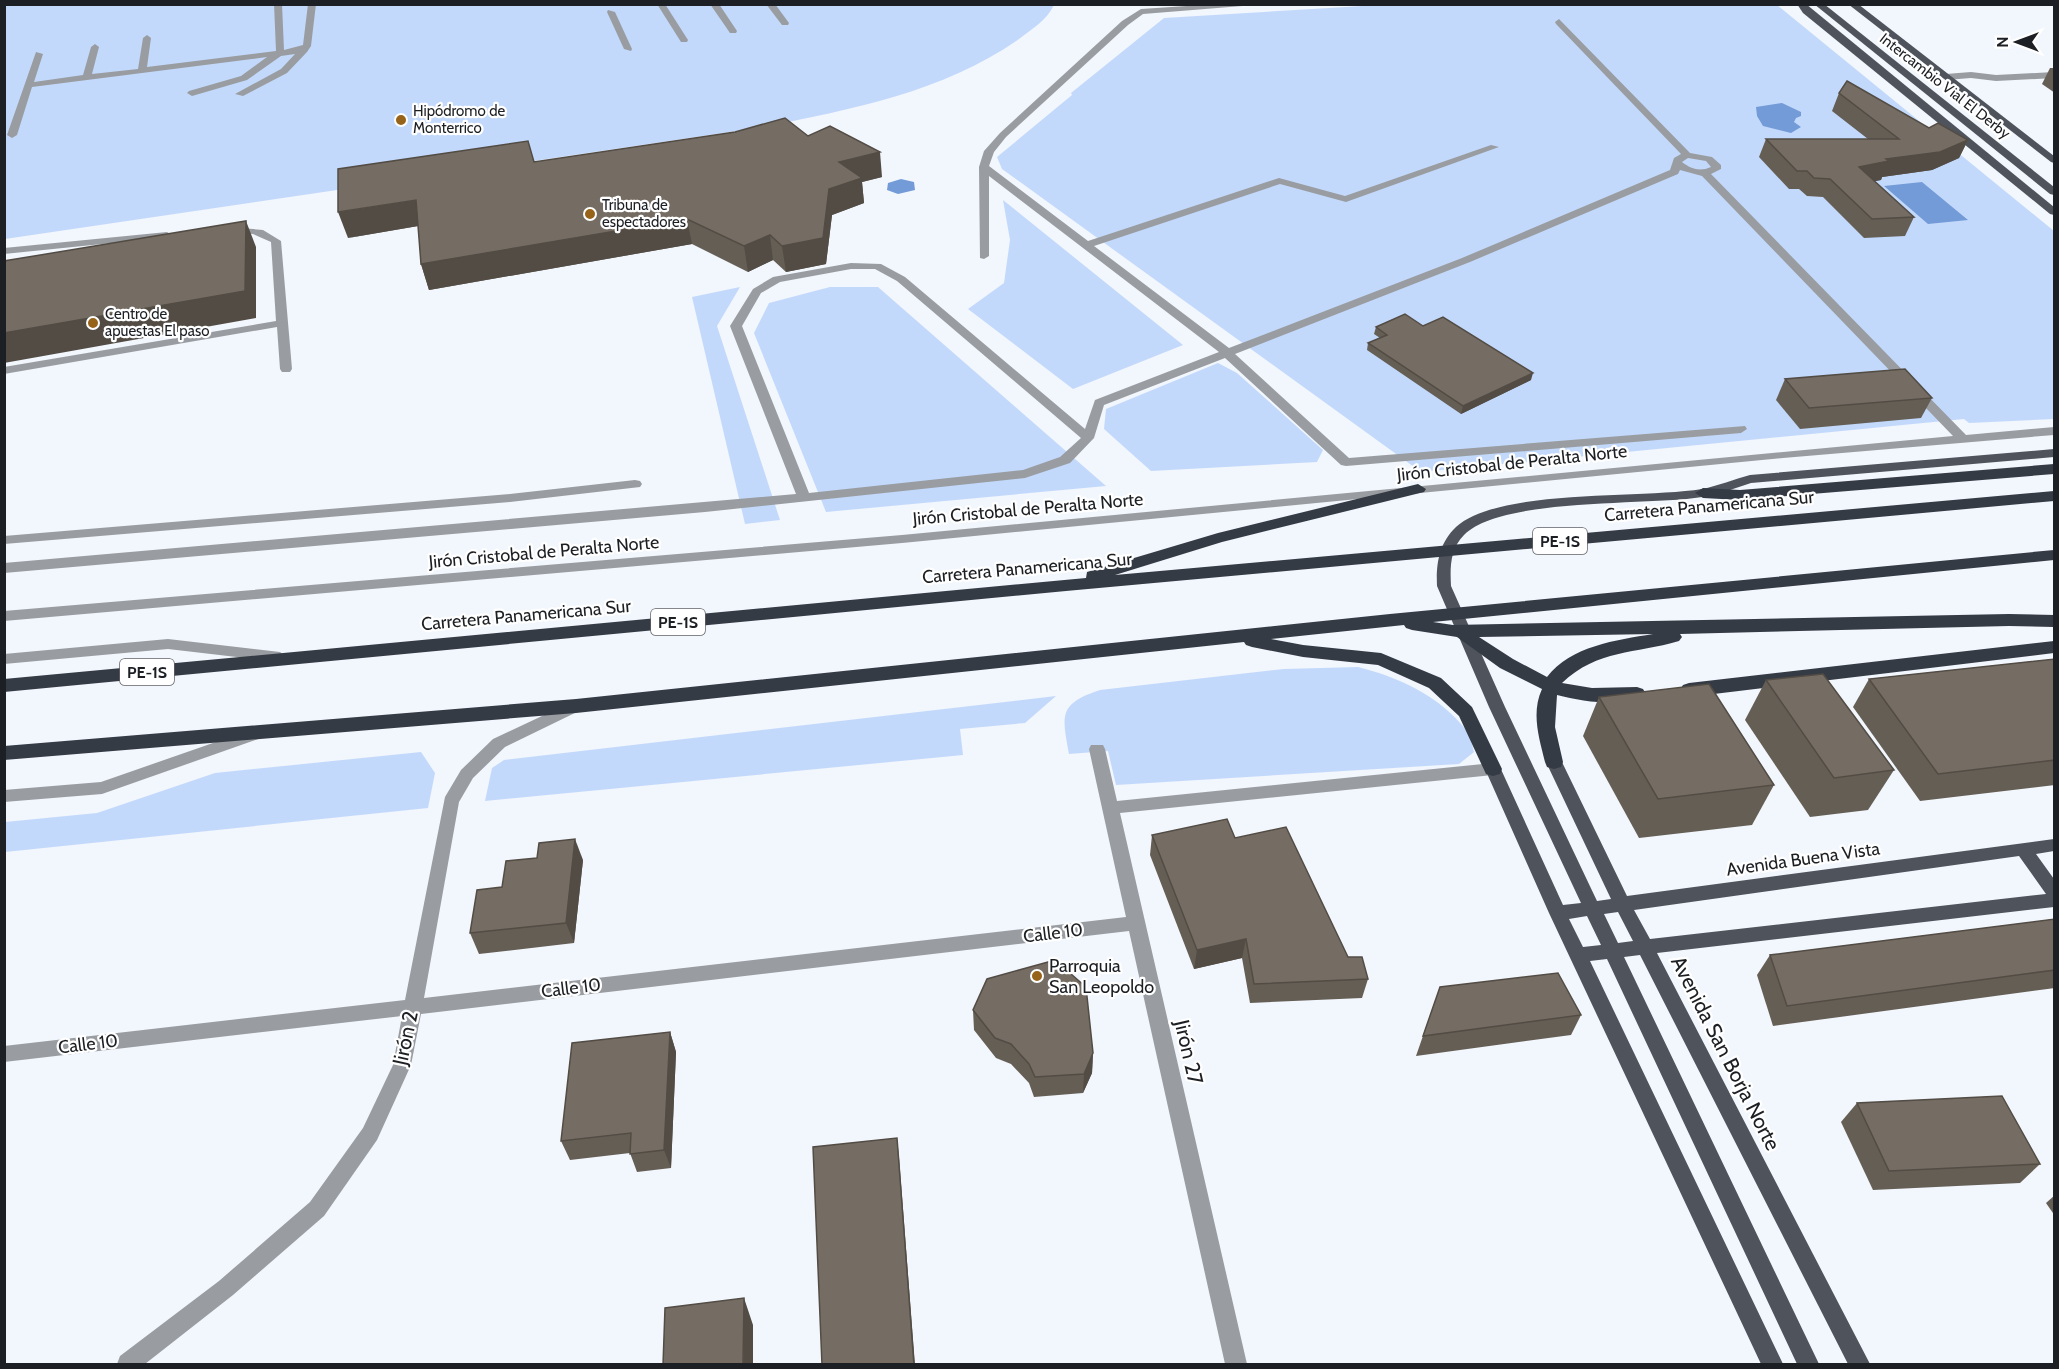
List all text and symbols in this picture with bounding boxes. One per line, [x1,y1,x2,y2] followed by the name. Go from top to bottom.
[1987,12,2047,72] north arrow
[1876,29,2014,143] street label: Intercambio Vial El Derby
[1993,36,2012,48] text: N
[413,102,505,137] place label: Hipódromo de Monterrico
[394,113,408,127] marker: Hipódromo de Monterrico
[602,196,686,231] place label: Tribuna de espectadores
[583,207,597,221] marker: Tribuna de espectadores
[105,305,209,340] place label: Centro de apuestas El paso
[86,316,100,330] marker: Centro de apuestas El paso
[1395,440,1628,486] street label: Jirón Cristobal de Peralta Norte
[1603,486,1815,526] street label: Carretera Panamericana Sur
[911,488,1144,530] street label: Jirón Cristobal de Peralta Norte
[1533,528,1587,554] road number: PE-1S
[427,531,660,573] street label: Jirón Cristobal de Peralta Norte
[921,548,1133,588] street label: Carretera Panamericana Sur
[420,595,632,635] street label: Carretera Panamericana Sur
[651,609,705,635] road number: PE-1S
[120,659,174,685] road number: PE-1S
[1725,837,1881,881] street label: Avenida Buena Vista
[1022,918,1084,948] street label: Calle 10
[1665,952,1786,1155] street label: Avenida San Borja Norte
[1049,955,1154,998] place label: Parroquia San Leopoldo
[1030,969,1044,983] marker: Parroquia San Leopoldo
[540,973,602,1003] street label: Calle 10
[387,1009,423,1068] street label: Jirón 2
[1169,1016,1209,1087] street label: Jirón 27
[57,1029,119,1059] street label: Calle 10

